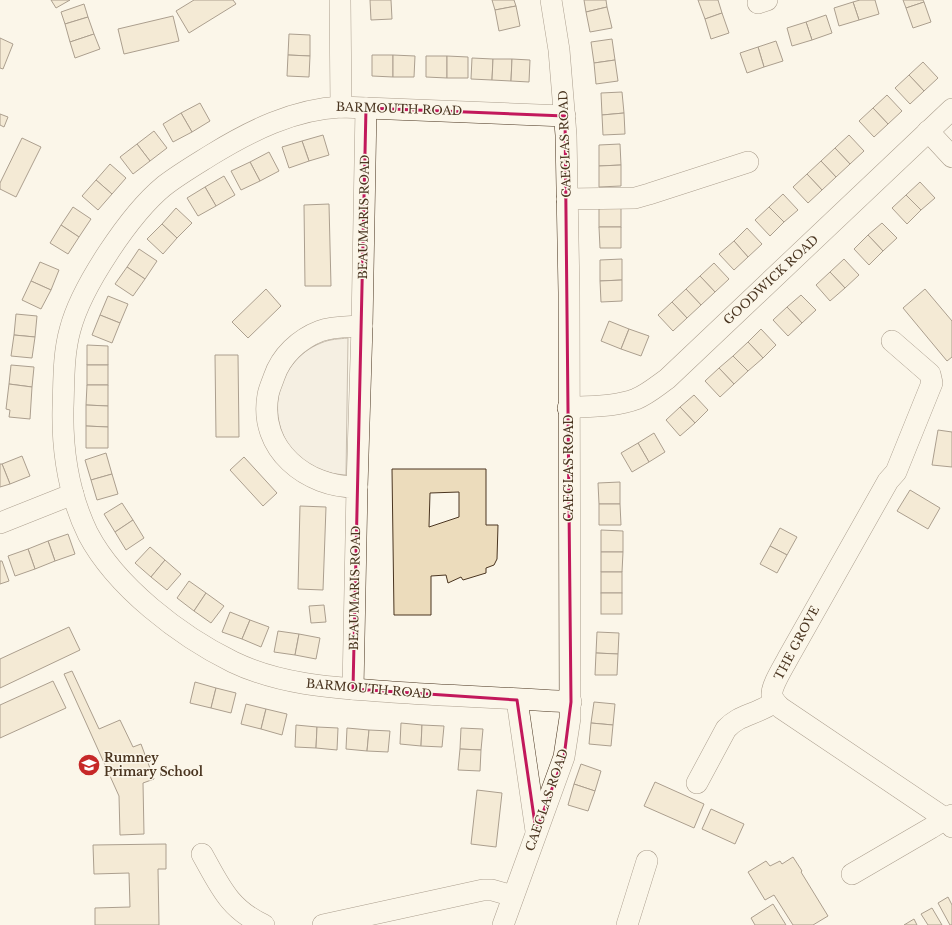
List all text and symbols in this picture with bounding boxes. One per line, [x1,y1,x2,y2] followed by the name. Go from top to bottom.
[555,90,574,198] street label: CAEGLAS ROAD
[336,99,462,118] street label: BARMOUTH ROAD
[355,154,372,280] street label: BEAUMARIS ROAD
[720,232,821,328] street label: GOODWICK ROAD
[561,414,576,522] street label: CAEGLAS ROAD
[346,525,363,651] street label: BEAUMARIS ROAD
[771,603,822,682] street label: THE GROVE
[305,676,433,701] street label: BARMOUTH ROAD
[522,747,571,853] street label: CAEGLAS ROAD
[104,750,204,779] place label: Rumney Primary School
[76,752,102,778] school or university icon: Rumney Primary School

